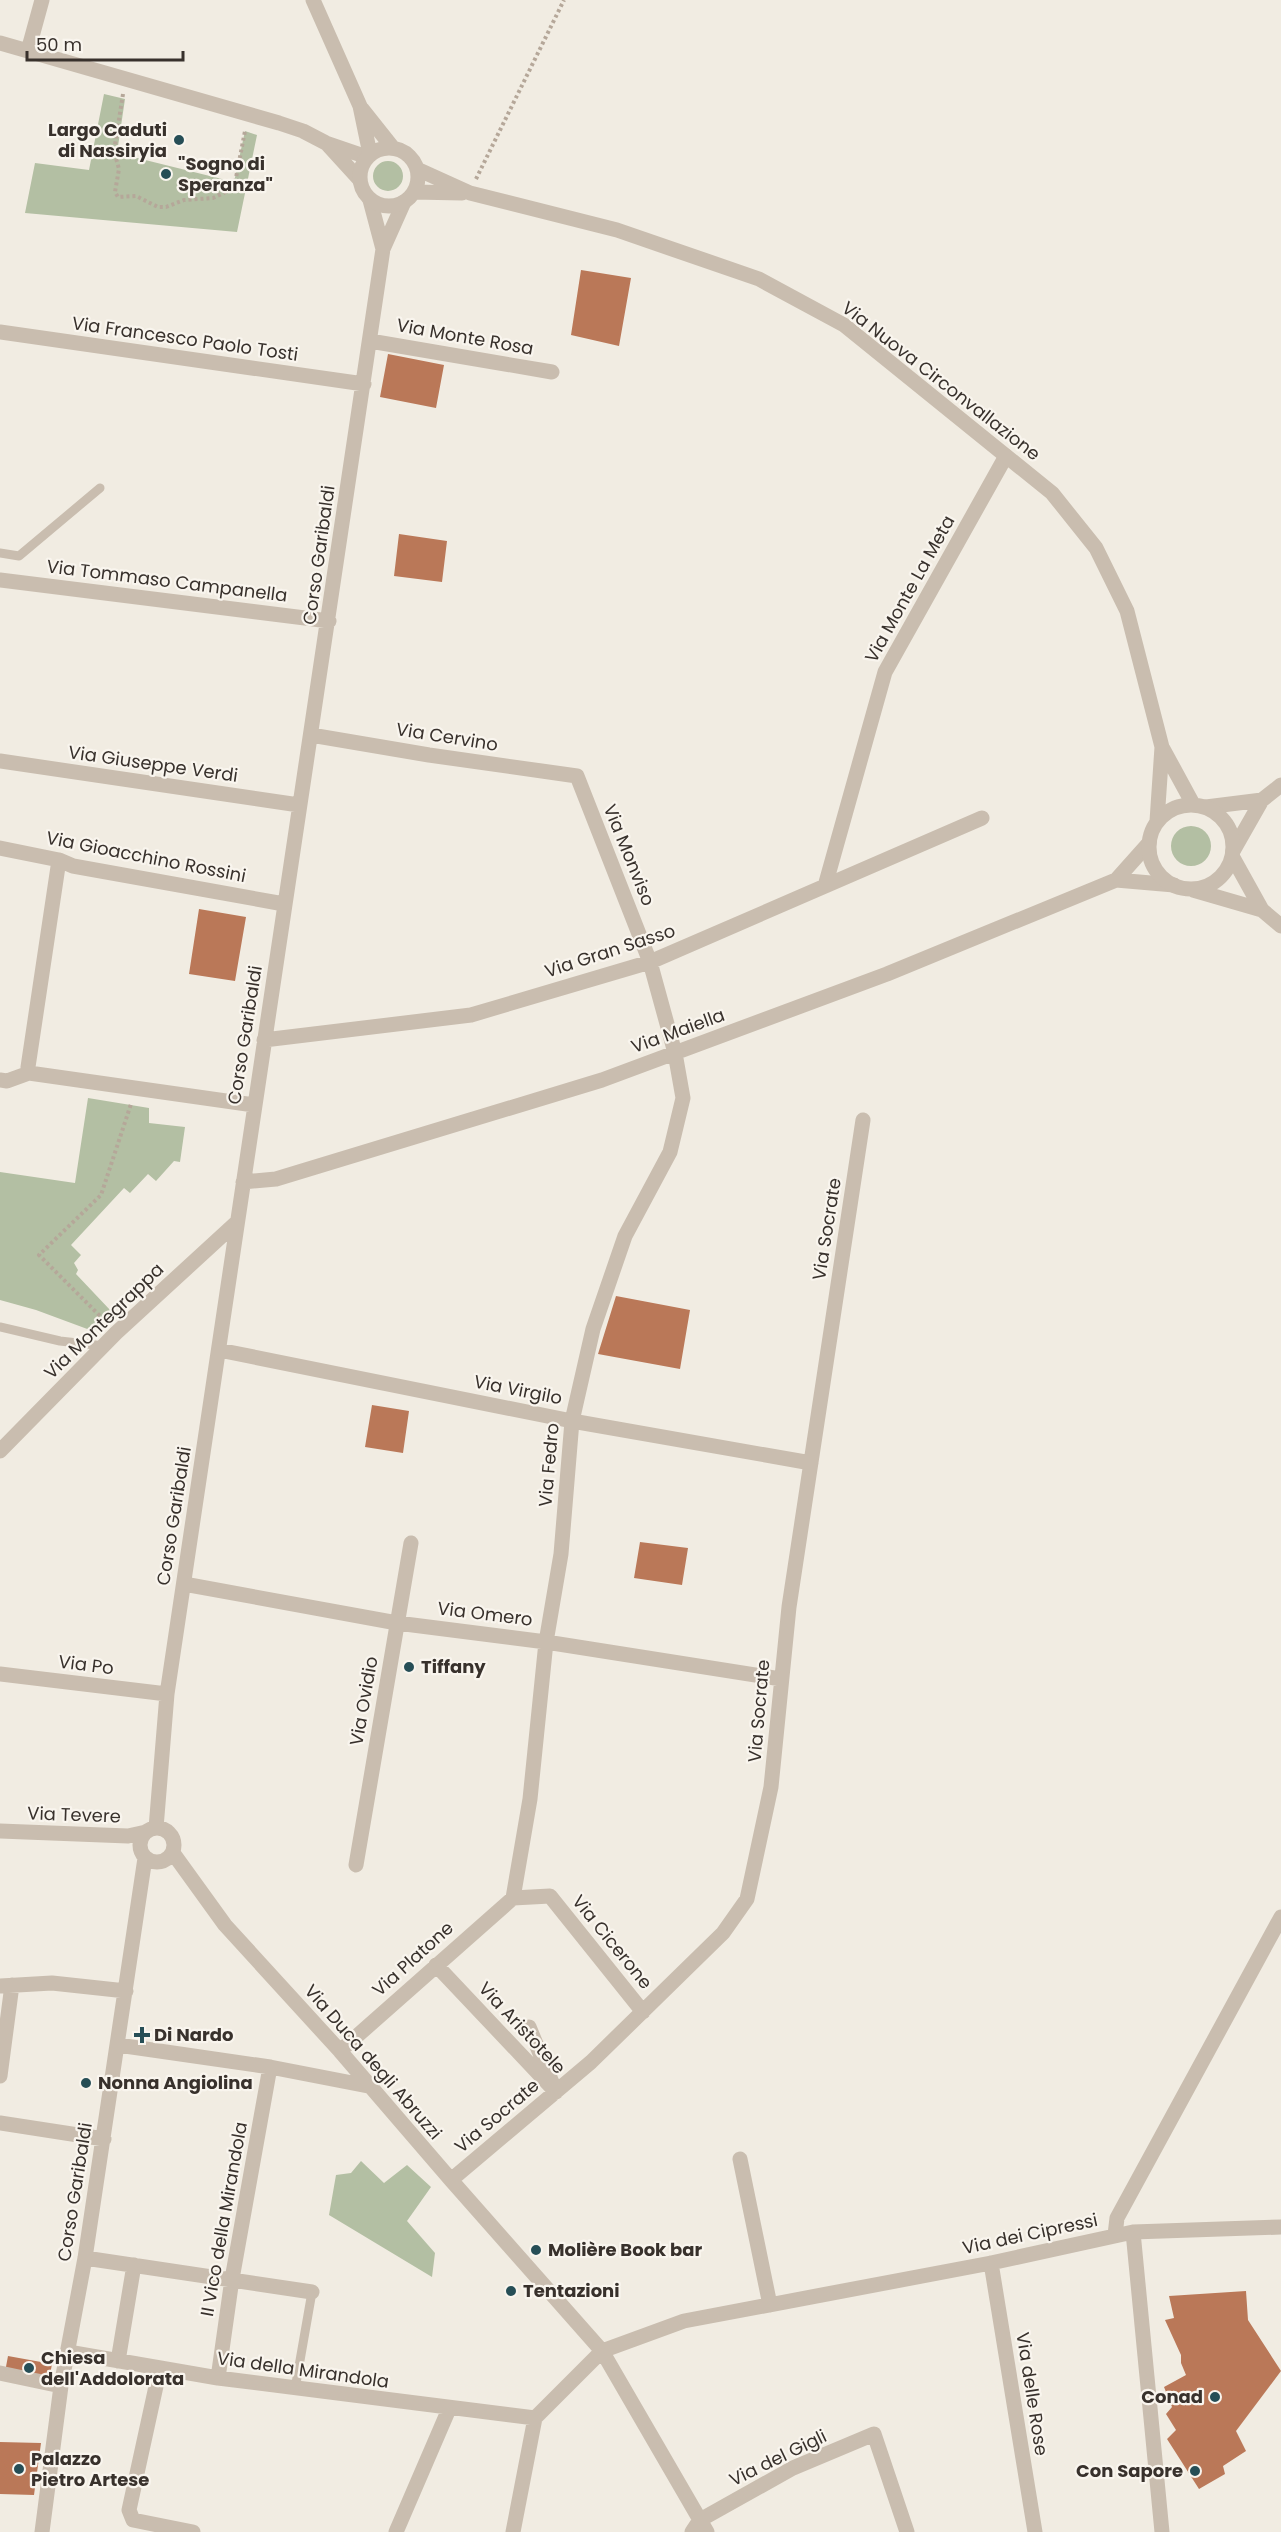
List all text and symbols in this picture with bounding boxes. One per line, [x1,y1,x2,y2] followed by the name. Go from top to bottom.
[27,24,183,62] scale bar
[36,32,82,57] text: 50 m
[48,117,167,163] place label: Largo Caduti di Nassiryia
[172,133,186,147] marker: Largo Caduti di Nassiryia
[178,151,273,197] place label: "Sogno di Speranza"
[159,167,173,181] marker: "Sogno di Speranza"
[837,295,1046,466] street label: Via Nuova Circonvallazione
[70,310,300,367] street label: Via Francesco Paolo Tosti
[395,312,536,361] street label: Via Monte Rosa
[296,484,341,626] street label: Corso Garibaldi
[859,511,960,667] street label: Via Monte La Meta
[45,553,289,608] street label: Via Tommaso Campanella
[394,716,500,757] street label: Via Cervino
[67,739,239,788] street label: Via Giuseppe Verdi
[598,800,661,909] street label: Via Monviso
[44,825,248,888] street label: Via Gioacchino Rossini
[541,918,678,983] street label: Via Gran Sasso
[221,964,268,1106] street label: Corso Garibaldi
[628,1002,728,1059] street label: Via Maiella
[806,1176,847,1282] street label: Via Socrate
[38,1257,169,1384] street label: Via Montegrappa
[472,1369,564,1410] street label: Via Virgilo
[532,1422,565,1508] street label: Via Fedro
[150,1445,197,1587] street label: Corso Garibaldi
[436,1595,534,1632] street label: Via Omero
[57,1649,115,1680] street label: Via Po
[343,1654,384,1748] street label: Via Ovidio
[421,1654,486,1679] place label: Tiffany
[742,1658,775,1763] street label: Via Socrate
[402,1660,416,1674] marker: Tiffany
[27,1800,121,1829] street label: Via Tevere
[567,1889,658,1994] street label: Via Cicerone
[367,1915,459,2002] street label: Via Platone
[473,1976,572,2079] street label: Via Aristotele
[299,1979,448,2145] street label: Via Duca degli Abruzzi
[154,2022,233,2047] place label: Di Nardo
[135,2028,149,2042] marker: Di Nardo
[98,2070,253,2095] place label: Nonna Angiolina
[449,2073,544,2158] street label: Via Socrate
[79,2076,93,2090] marker: Nonna Angiolina
[194,2120,253,2318] street label: II Vico della Mirandola
[51,2121,98,2263] street label: Corso Garibaldi
[960,2207,1100,2260] street label: Via dei Cipressi
[548,2237,702,2262] place label: Molière Book bar
[529,2243,543,2257] marker: Molière Book bar
[523,2278,620,2303] place label: Tentazioni
[504,2284,518,2298] marker: Tentazioni
[1010,2330,1055,2457] street label: Via delle Rose
[41,2345,184,2391] place label: Chiesa dell'Addolorata
[216,2345,391,2394] street label: Via della Mirandola
[22,2361,36,2375] marker: Chiesa dell'Addolorata
[1141,2384,1203,2409] place label: Conad
[1208,2390,1222,2404] marker: Conad
[725,2423,831,2492] street label: Via del Gigli
[31,2446,149,2492] place label: Palazzo Pietro Artese
[1076,2458,1183,2483] place label: Con Sapore
[12,2462,26,2476] marker: Palazzo Pietro Artese
[1188,2464,1202,2478] marker: Con Sapore

